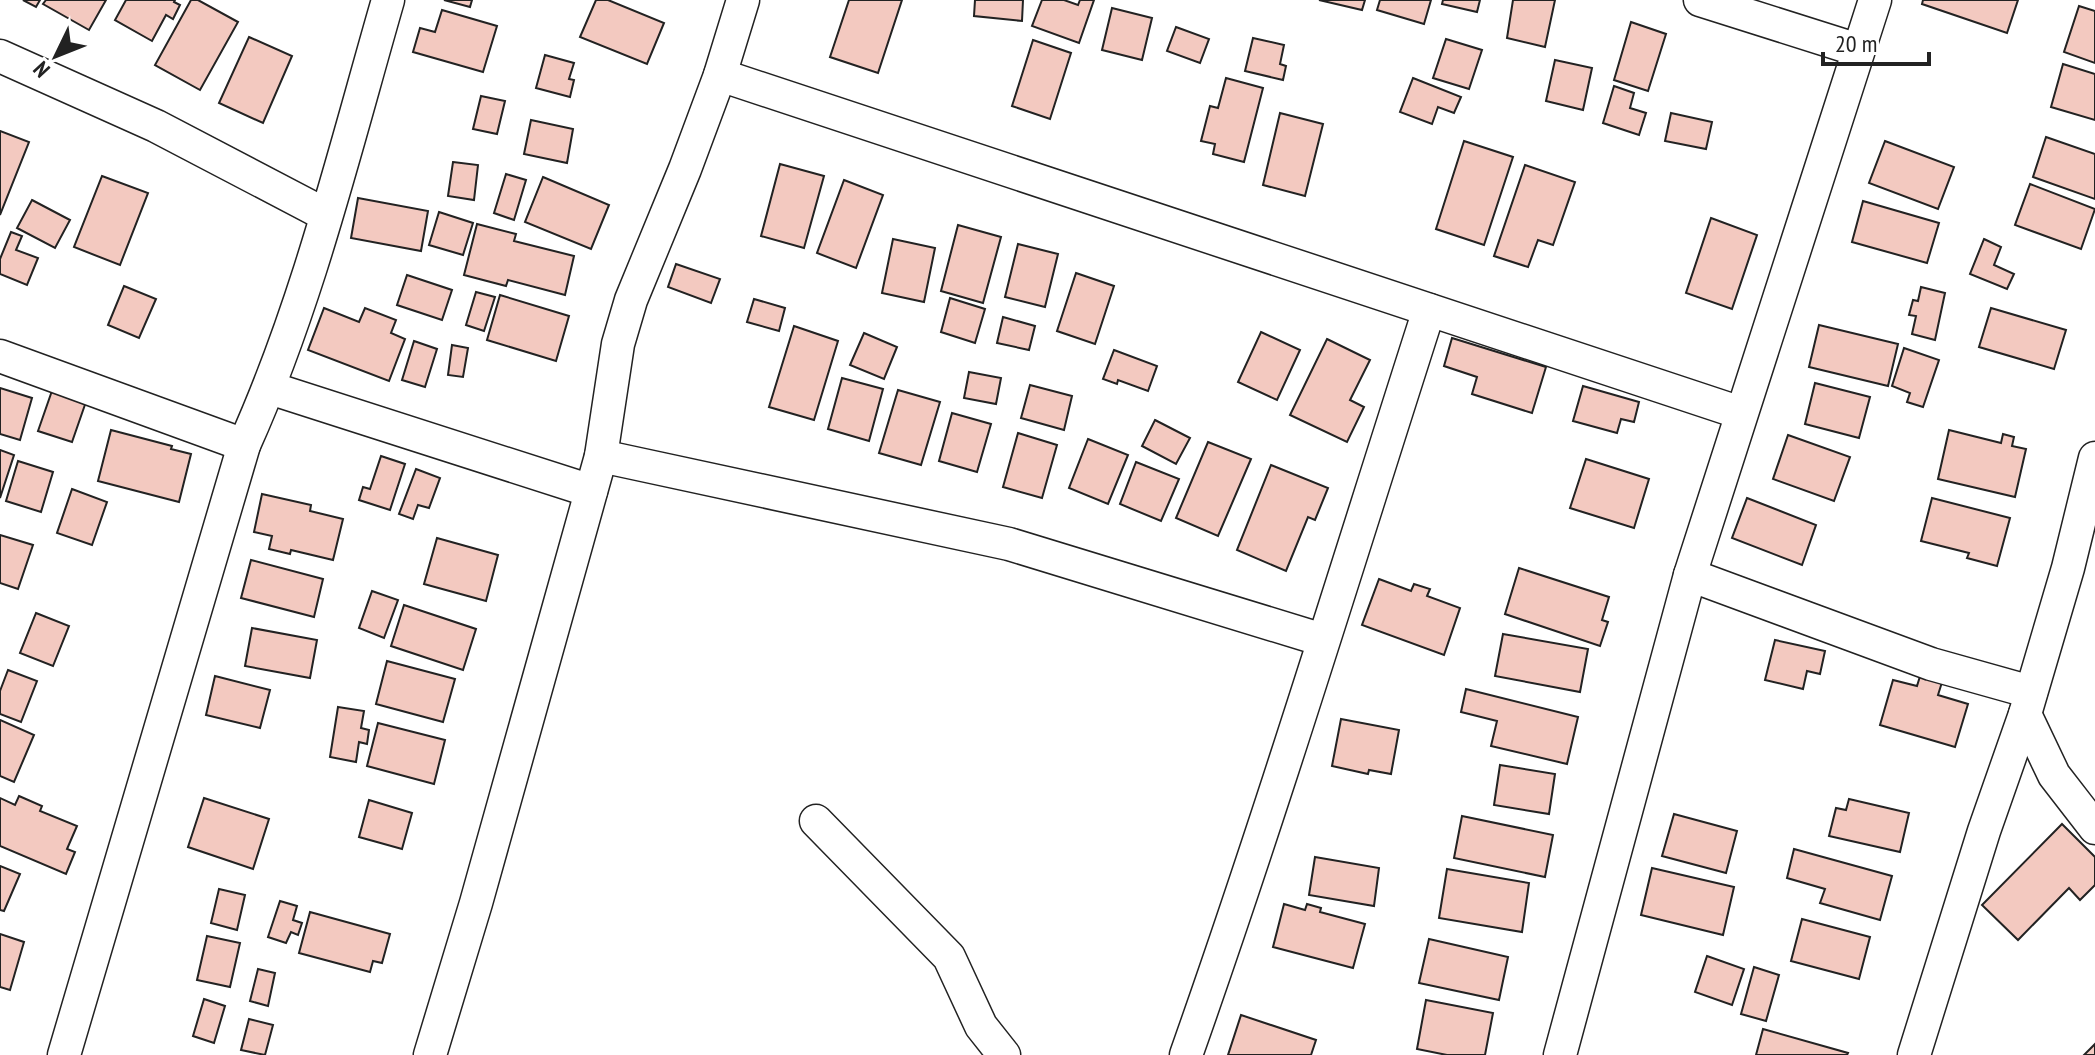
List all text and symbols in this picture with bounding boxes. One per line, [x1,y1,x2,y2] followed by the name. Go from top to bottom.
[16,16,96,96] north arrow
[1823,16,1929,66] scale bar
[1835,28,1877,59] text: 20 m
[27,56,56,84] text: N

